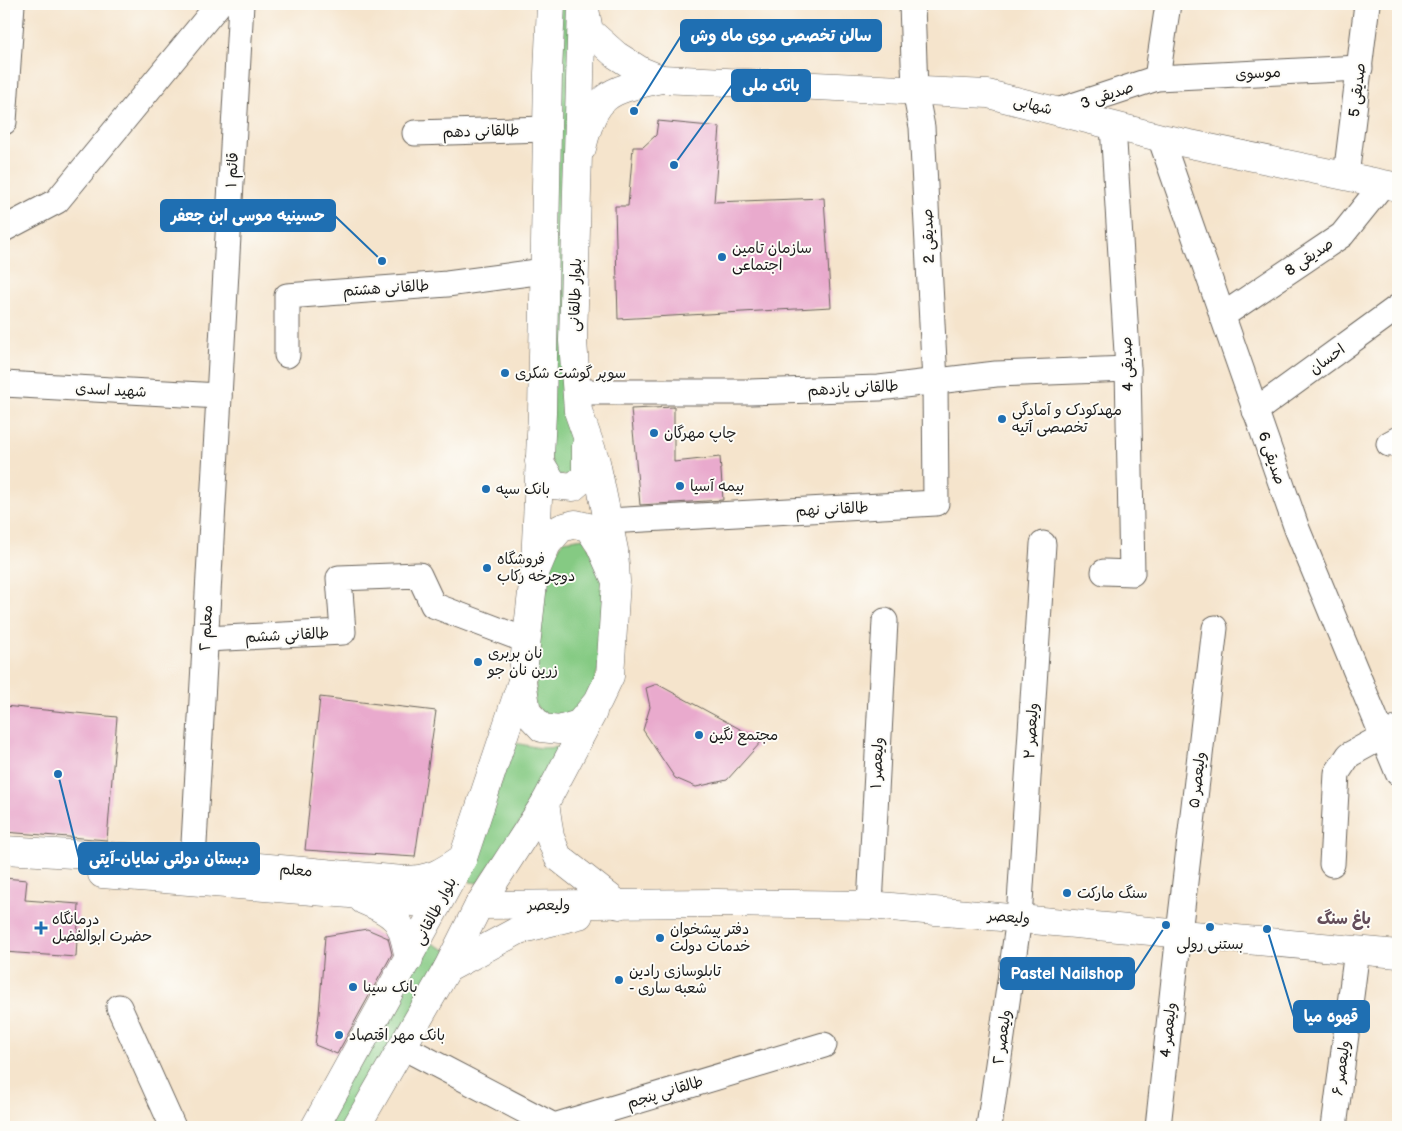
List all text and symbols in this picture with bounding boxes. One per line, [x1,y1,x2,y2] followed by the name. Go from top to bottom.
[681,20,881,51] callout: سالن تخصصی موی ماه وش
[691,27,871,46] text: سالن تخصصی موی ماه وش
[1345,62,1370,118] street label: صدیقی 5
[1235,63,1281,84] street label: موسوی
[732,70,810,101] callout: بانک ملی
[742,77,800,96] text: بانک ملی
[1078,78,1136,113] street label: صدیقی 3
[1012,92,1054,119] street label: شهابی
[442,121,520,144] street label: طالقانی دهم
[222,152,245,188] street label: قائم ١
[161,200,335,231] callout: حسینیه موسی ابن جعفر
[169,207,325,226] text: حسینیه موسی ابن جعفر
[918,208,939,264] street label: صدیقی 2
[1281,234,1337,281] street label: صدیقی 8
[732,239,812,275] place label: سازمان تامین اجتماعی
[716,251,728,263] marker: سازمان تامین اجتماعی
[565,258,586,332] street label: بلوار طالقانی
[342,276,430,303] street label: طالقانی هشتم
[1117,336,1138,392] street label: صدیقی 4
[1306,340,1349,379] street label: احسان
[515,364,626,383] place label: سوپر گوشت شکری
[499,367,511,379] marker: سوپر گوشت شکری
[807,377,899,402] street label: طالقانی یازدهم
[75,379,147,402] street label: شهید اسدی
[1012,401,1122,437] place label: مهدکودک و آمادگی تخصصی آتیه
[996,413,1008,425] marker: مهدکودک و آمادگی تخصصی آتیه
[664,424,737,443] place label: چاپ مهرگان
[648,427,660,439] marker: چاپ مهرگان
[1254,429,1289,487] street label: صدیقی 6
[690,477,744,496] place label: بیمه آسیا
[496,480,550,499] place label: بانک سپه
[674,480,686,492] marker: بیمه آسیا
[480,483,492,495] marker: بانک سپه
[795,498,869,523] street label: طالقانی نهم
[497,550,575,586] place label: فروشگاه دوچرخه رکاب
[481,562,493,574] marker: فروشگاه دوچرخه رکاب
[196,605,219,652] street label: معلم ٢
[245,624,330,649] street label: طالقانی ششم
[487,644,558,680] place label: نان بربری زرین نان جو
[472,656,484,668] marker: نان بربری زرین نان جو
[1020,702,1043,760] street label: ولیعصر ٣
[709,726,778,746] place label: مجتمع نگین
[693,729,705,741] marker: مجتمع نگین
[867,737,888,789] street label: ولیعصر ١
[1185,751,1210,809] street label: ولیعصر ۵
[79,843,259,874] callout: دبستان دولتی نمایان-آیتی
[89,850,249,869] text: دبستان دولتی نمایان-آیتی
[279,860,313,883] street label: معلم
[410,874,461,948] street label: بلوار طالقانی
[1077,884,1148,903] place label: سنگ مارکت
[1061,887,1073,899] marker: سنگ مارکت
[526,896,570,915] street label: ولیعصر
[985,906,1031,929] street label: ولیعصر
[1317,909,1371,930] district label: باغ سنگ
[52,910,152,946] place label: درمانگاه حضرت ابوالفضل
[670,920,751,956] place label: دفتر پیشخوان خدمات دولت
[34,921,48,935] marker: درمانگاه حضرت ابوالفضل
[1204,921,1216,933] marker: بستنی رولی
[654,932,666,944] marker: دفتر پیشخوان خدمات دولت
[1176,935,1244,954] place label: بستنی رولی
[1001,958,1134,989] callout: Pastel Nailshop
[629,962,722,998] place label: تابلوسازی رادین - شعبه ساری
[1010,965,1124,984] text: Pastel Nailshop
[613,974,625,986] marker: تابلوسازی رادین - شعبه ساری
[363,978,418,997] place label: بانک سینا
[347,981,359,993] marker: بانک سینا
[1156,1001,1181,1059] street label: ولیعصر 4
[1294,1001,1369,1032] callout: قهوه میا
[989,1008,1016,1066] street label: ولیعصر ٢
[1304,1008,1358,1028] text: قهوه میا
[349,1026,445,1045] place label: بانک مهر اقتصاد
[333,1029,345,1041] marker: بانک مهر اقتصاد
[1328,1039,1355,1097] street label: ولیعصر ۶
[625,1072,706,1115] street label: طالقانی پنجم

